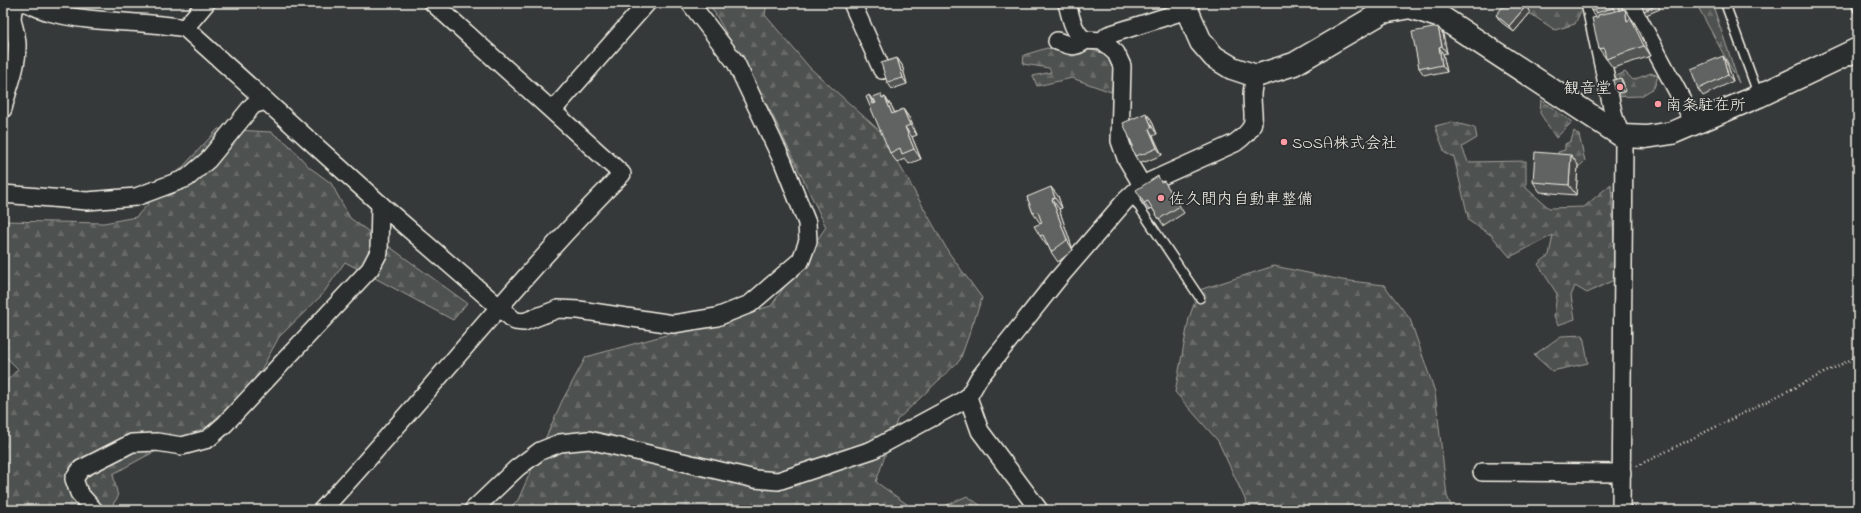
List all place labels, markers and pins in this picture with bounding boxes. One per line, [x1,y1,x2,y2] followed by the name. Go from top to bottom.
[1564,77,1612,101] place label: 観音堂
[1615,82,1625,92] marker: 観音堂
[1666,94,1746,118] place label: 南条駐在所
[1653,99,1663,109] marker: 南条駐在所
[1292,132,1397,156] place label: SOSA株式会社
[1279,137,1289,147] marker: SOSA株式会社
[1169,188,1313,212] place label: 佐久間内自動車整備
[1156,193,1166,203] marker: 佐久間内自動車整備

